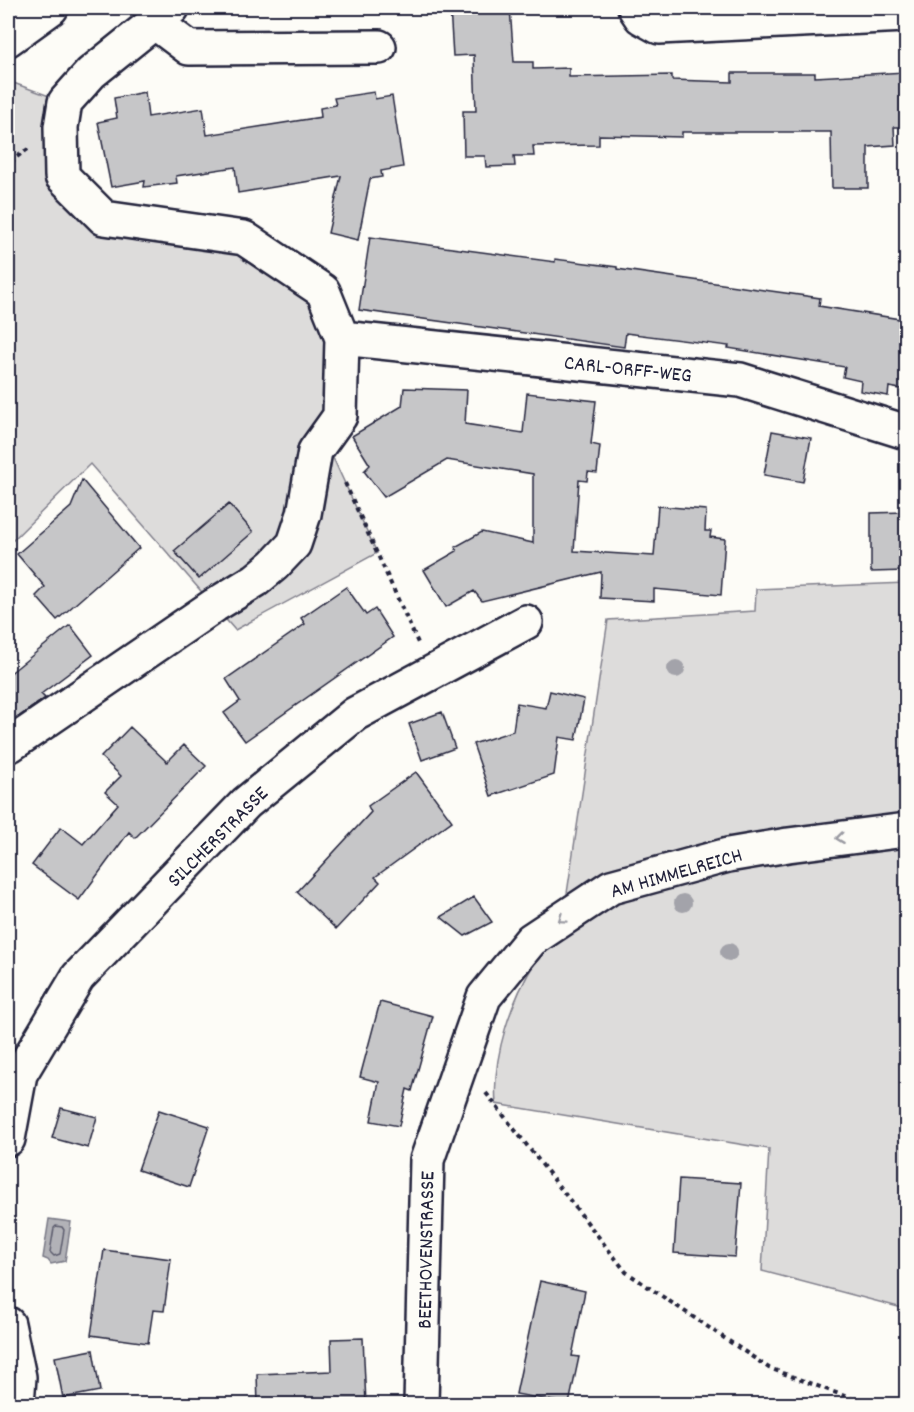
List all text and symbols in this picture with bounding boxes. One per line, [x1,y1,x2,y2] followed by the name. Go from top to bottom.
[562,349,693,393] street label: CARL-ORFF-WEG
[162,780,277,896] street label: SILCHERSTRASSE
[835,832,845,844] one-way arrow
[607,842,746,908] street label: AM HIMMELREICH
[558,912,569,923] one-way arrow
[412,1171,444,1329] street label: BEETHOVENSTRASSE

